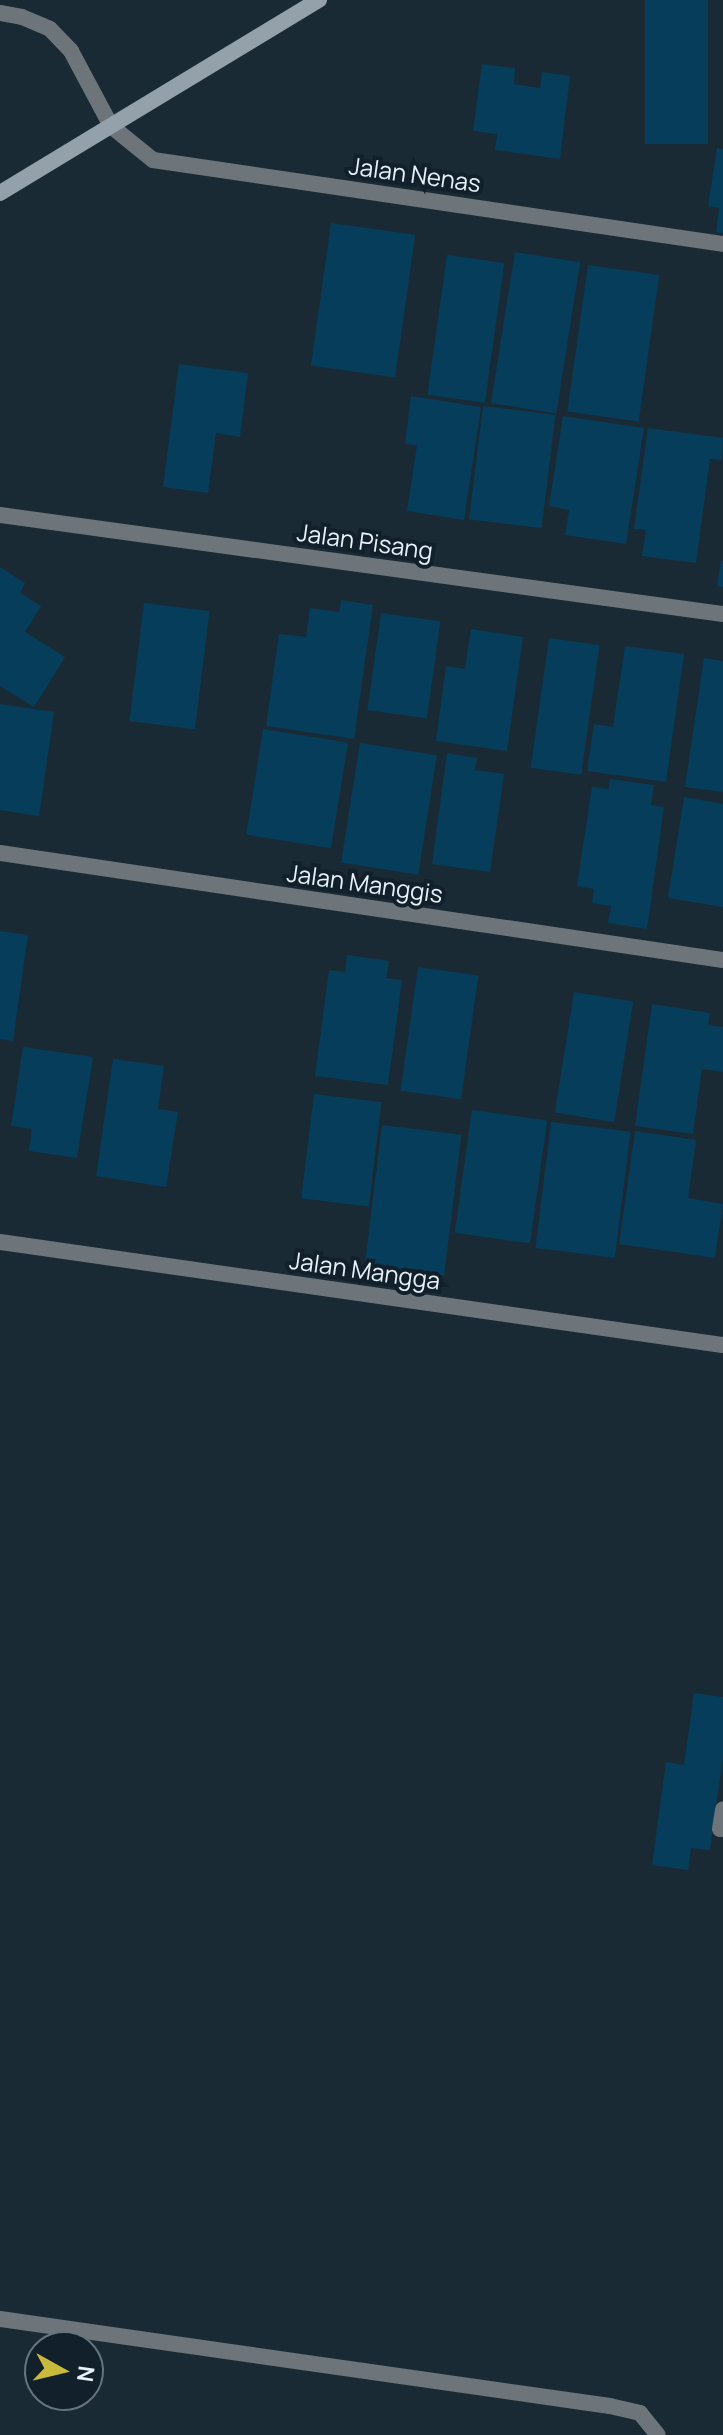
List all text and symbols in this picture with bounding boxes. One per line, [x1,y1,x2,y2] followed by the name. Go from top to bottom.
[347,151,483,197] street label: Jalan Nenas
[295,517,435,565] street label: Jalan Pisang
[285,858,445,908] street label: Jalan Manggis
[288,1245,442,1295] street label: Jalan Mangga
[24,2331,104,2411] north arrow
[70,2364,102,2384] text: N

